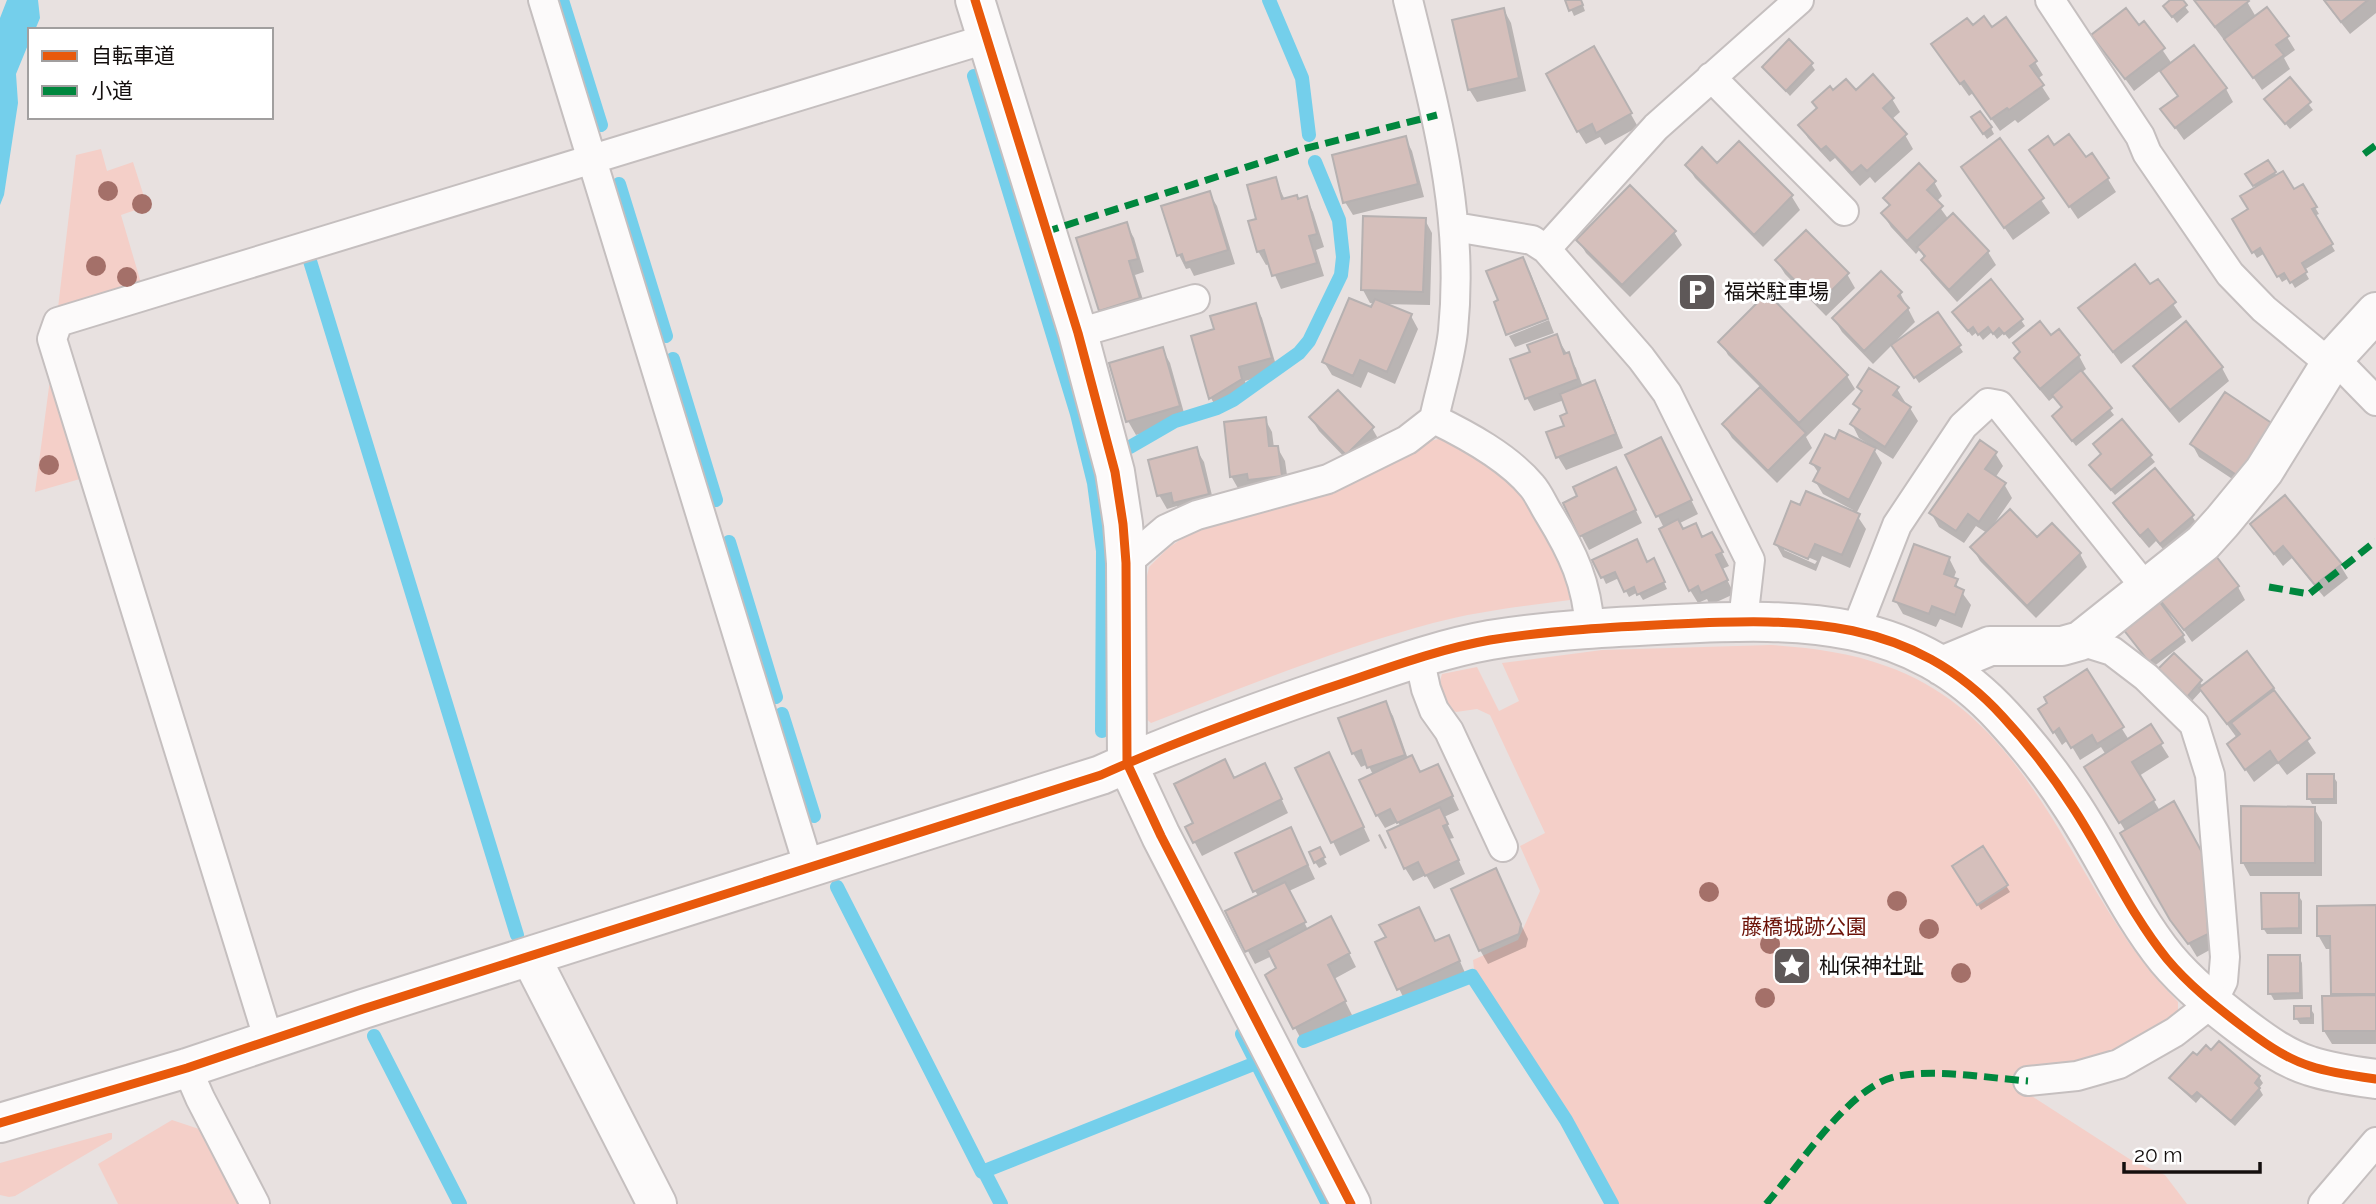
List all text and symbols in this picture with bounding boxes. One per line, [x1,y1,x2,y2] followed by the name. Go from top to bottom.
[28,28,273,119] legend
[91,43,175,68] text: 自転車道
[91,78,133,103] text: 小道
[1676,271,1718,313] parking icon: 福栄駐車場
[1724,279,1829,304] place label: 福栄駐車場
[1741,914,1867,939] park label: 藤橋城跡公園
[1771,945,1813,987] place icon: 杣保神社趾
[1819,953,1924,978] place label: 杣保神社趾
[2124,1130,2260,1174] scale bar
[2134,1142,2182,1167] text: 20 m

